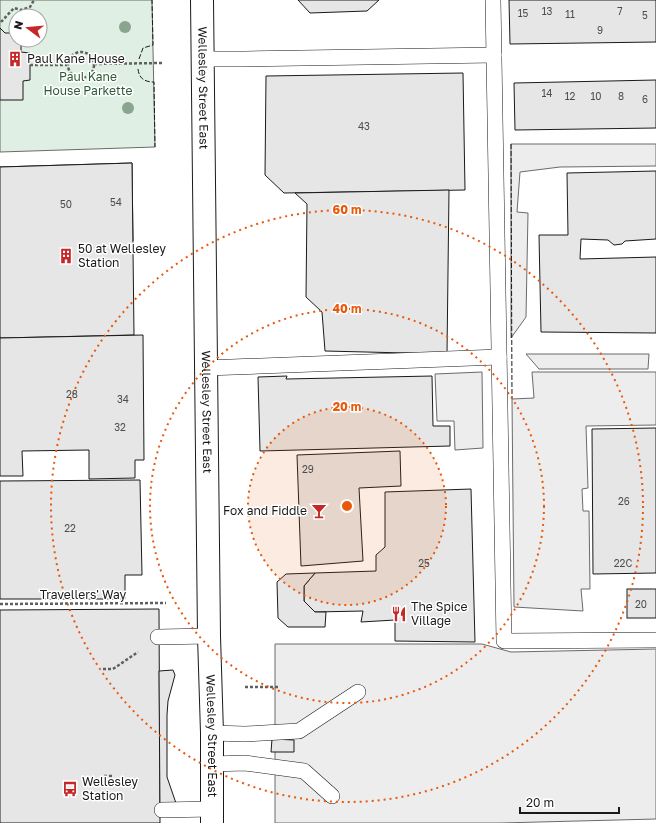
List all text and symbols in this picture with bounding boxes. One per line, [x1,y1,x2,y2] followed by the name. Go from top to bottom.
[542,5,552,17] house number: 13
[617,5,623,17] house number: 7
[518,7,529,19] house number: 15
[8,8,48,48] north arrow
[565,8,575,20] house number: 11
[642,9,648,21] house number: 5
[11,19,25,31] text: N
[597,24,603,36] house number: 9
[195,26,212,150] street label: Wellesley Street East
[6,50,24,68] building icon: Paul Kane House
[27,51,125,66] place label: Paul Kane House
[43,69,133,98] park label: Paul Kane House Parkette
[542,87,552,99] house number: 14
[565,90,576,102] house number: 12
[590,90,602,102] house number: 10
[618,90,624,102] house number: 8
[642,93,648,105] house number: 6
[358,120,370,132] house number: 43
[110,196,122,208] house number: 54
[60,198,72,210] house number: 50
[333,202,361,217] text: 60 m
[78,241,166,270] place label: 50 at Wellesley Station
[57,247,75,265] building icon: 50 at Wellesley Station
[333,301,361,316] text: 40 m
[199,350,215,474] street label: Wellesley Street East
[66,388,78,400] house number: 28
[117,393,129,405] house number: 34
[333,399,361,414] text: 20 m
[114,421,126,433] house number: 32
[302,463,314,475] house number: 29
[618,495,630,507] house number: 26
[340,499,354,513] centre of rings
[310,502,328,520] bar icon: Fox and Fiddle
[223,503,307,518] place label: Fox and Fiddle
[64,522,76,534] house number: 22
[418,557,430,569] house number: 25
[614,557,632,569] house number: 22C
[40,587,126,602] street label: Travellers' Way
[635,598,647,610] house number: 20
[411,599,468,628] place label: The Spice Village
[390,605,408,623] restaurant icon: The Spice Village
[203,674,220,798] street label: Wellesley Street East
[82,774,138,803] place label: Wellesley Station
[61,780,79,798] bus stop icon: Wellesley Station
[520,789,619,815] scale bar
[526,795,554,810] text: 20 m

